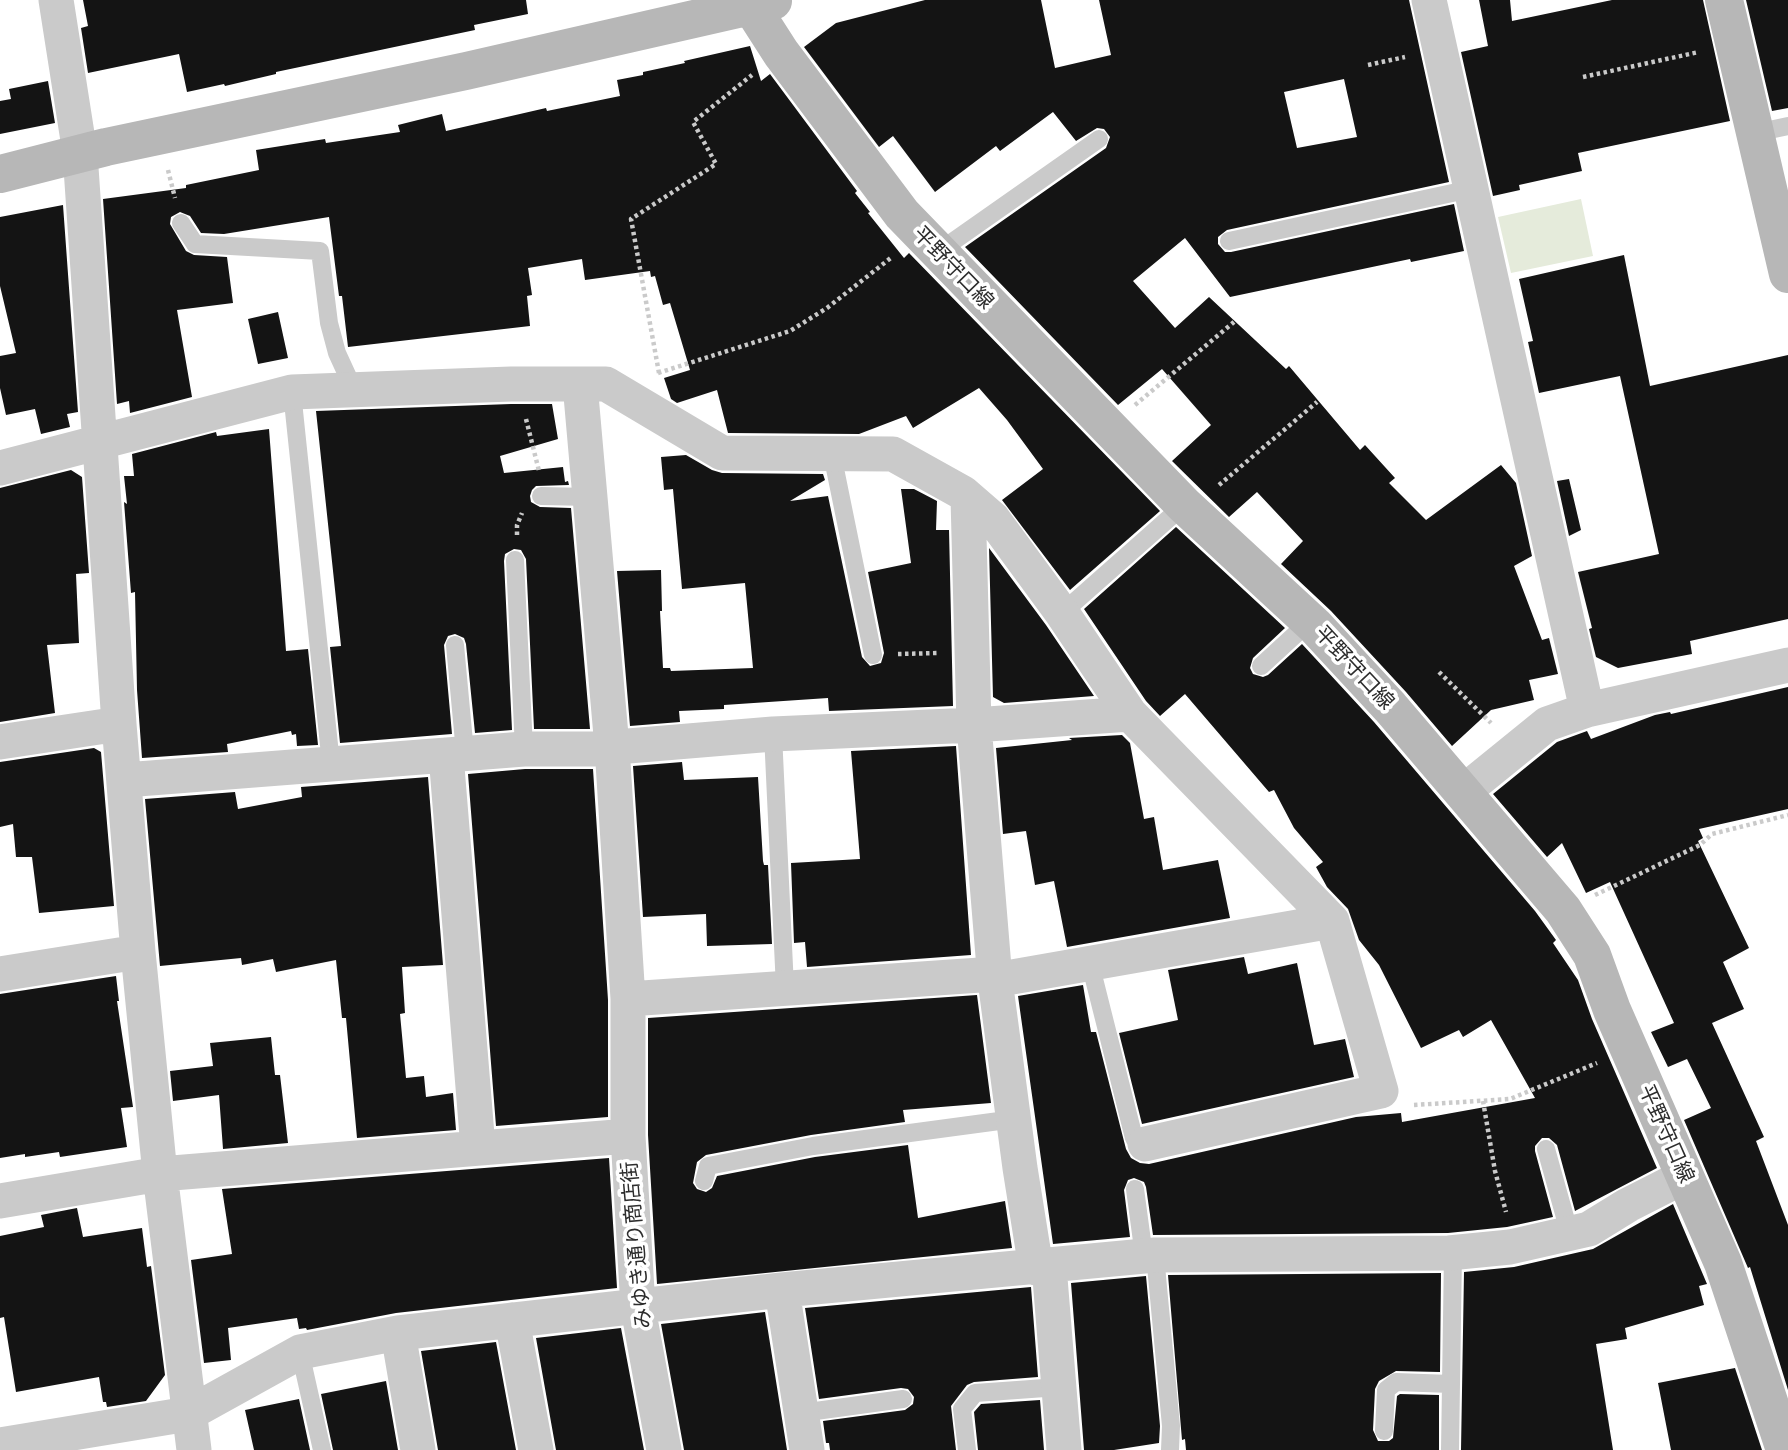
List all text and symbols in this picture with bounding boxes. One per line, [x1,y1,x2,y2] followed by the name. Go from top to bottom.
[907,221,999,315] street label: 平野守口線
[1309,621,1399,715] street label: 平野守口線
[1633,1081,1699,1187] street label: 平野守口線
[617,1160,657,1330] street label: みゆき通り商店街

